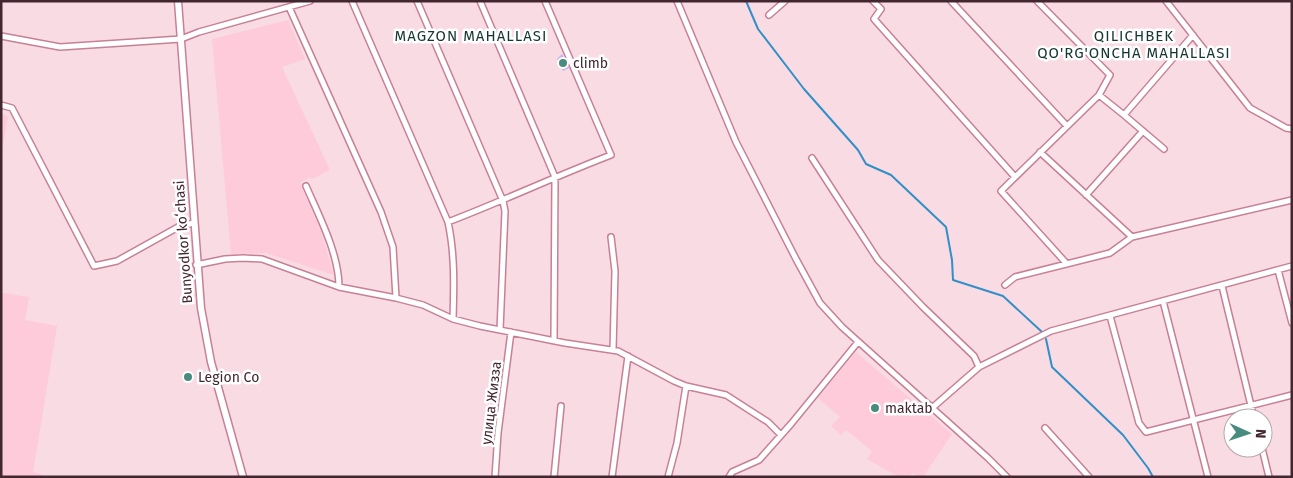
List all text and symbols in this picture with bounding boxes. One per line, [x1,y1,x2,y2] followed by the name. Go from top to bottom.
[395,27,547,45] district label: MAGZON MAHALLASI
[1037,27,1231,62] district label: QILICHBEK QO'RG'ONCHA MAHALLASI
[573,55,608,72] place label: climb
[557,57,569,69] marker: climb
[171,180,196,304] street label: Bunyodkor koʻchasi
[478,360,505,446] street label: улица Жизза
[198,369,259,386] place label: Legion Co
[182,371,194,383] marker: Legion Co
[885,400,933,417] place label: maktab
[869,402,881,414] marker: maktab
[1223,408,1273,458] north arrow
[1252,429,1269,439] text: N

